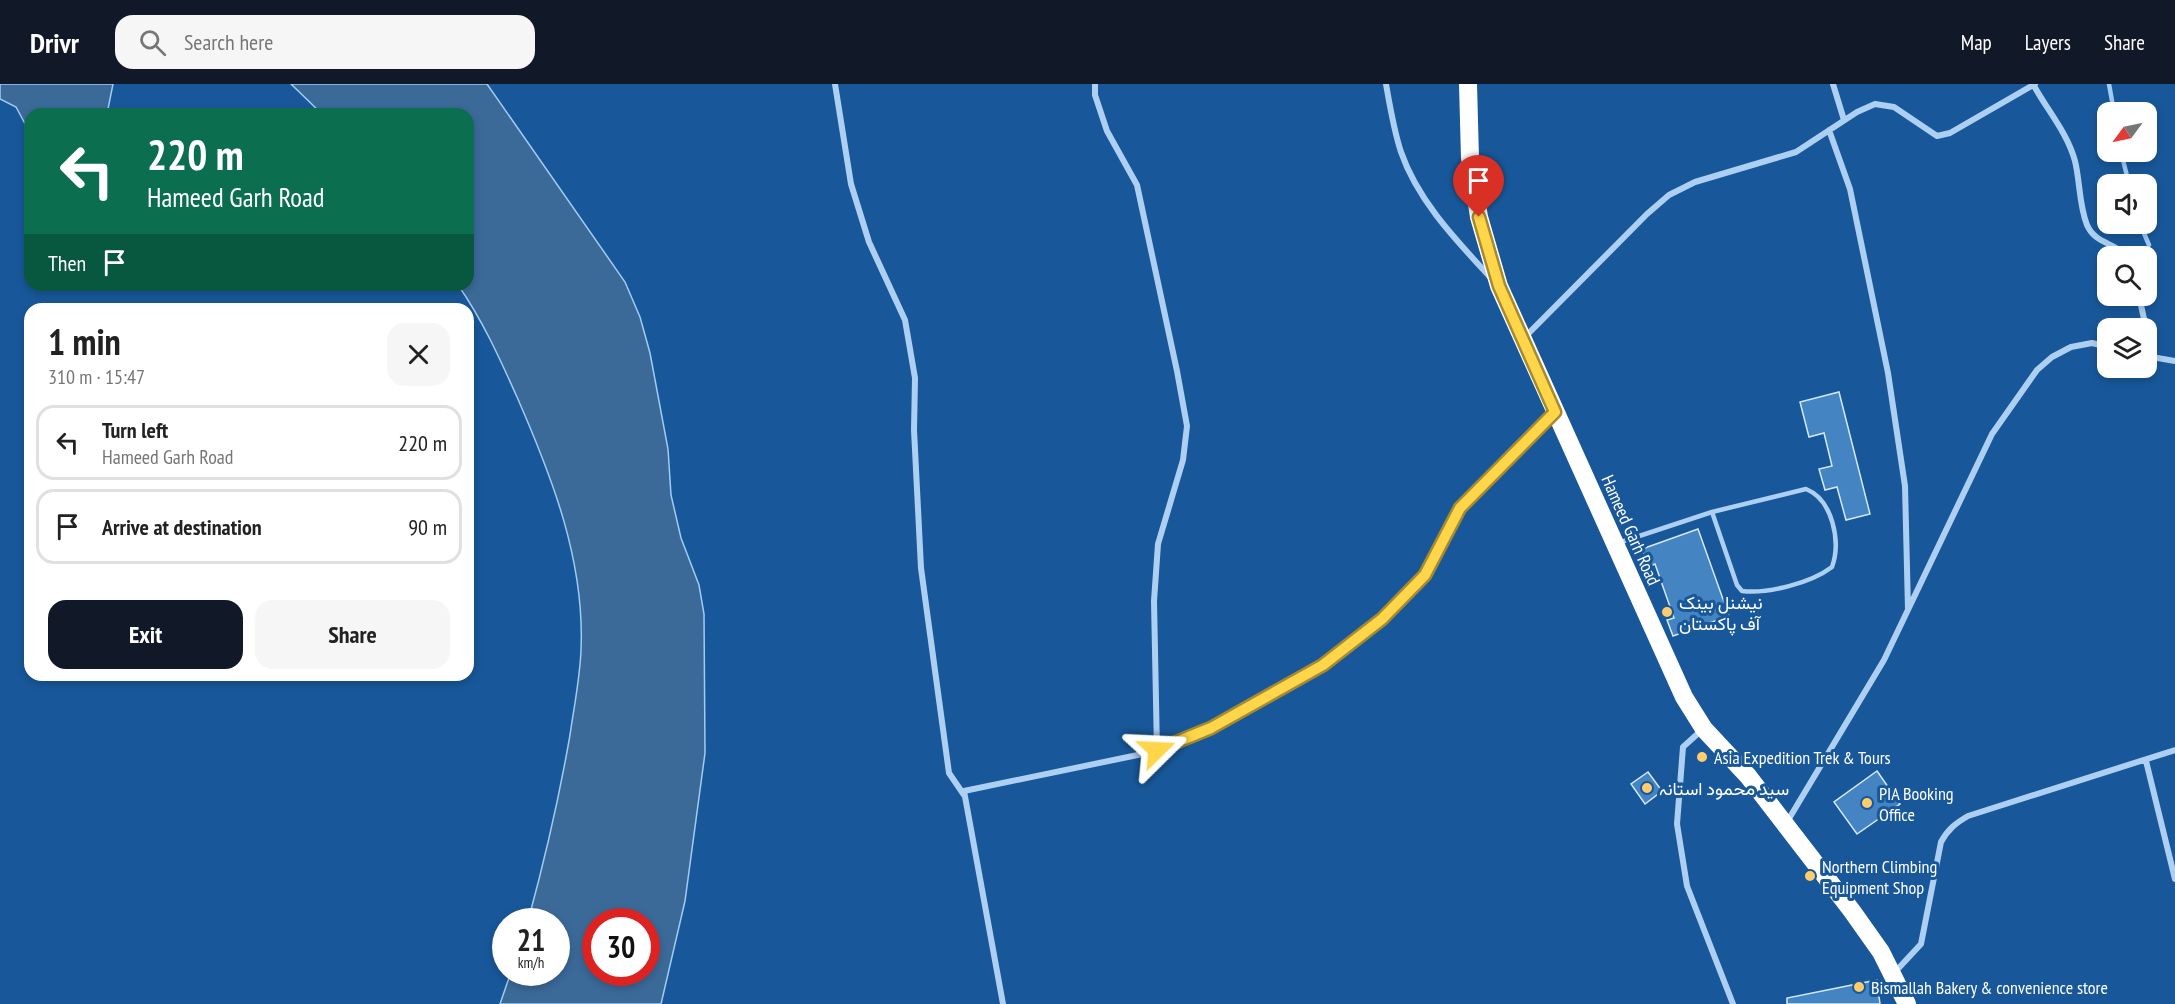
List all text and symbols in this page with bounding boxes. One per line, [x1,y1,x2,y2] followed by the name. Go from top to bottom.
[115,15,535,69] search box
[30,24,79,61] text: Drivr
[136,26,169,59] icon: search
[184,28,273,56] text: Search here
[1961,29,1992,56] text: Map
[2025,29,2071,56] text: Layers
[2104,29,2145,56] text: Share
[2097,102,2157,162] north arrow
[2097,102,2157,378] map controls
[147,127,244,182] text: 220 m
[48,132,126,210] icon: left
[1453,155,1504,217] pin
[1462,164,1495,197] icon: arrive
[2097,174,2157,234] button: sound
[147,180,325,214] text: Hameed Garh Road
[98,246,131,279] icon: arrive
[2097,246,2157,306] button: search
[48,249,86,277] text: Then
[48,318,121,365] text: 1 min
[2097,318,2157,378] button: layers
[387,323,450,386] button: close
[48,364,145,390] text: 310 m · 15:47
[102,416,168,444] text: Turn left
[51,426,84,459] icon: left
[398,429,447,457] text: 220 m
[102,444,233,470] text: Hameed Garh Road
[1596,471,1666,589] street label: Hameed Garh Road
[51,510,84,543] icon: arrive
[102,513,262,541] text: Arrive at destination
[408,513,447,541] text: 90 m
[1679,591,1763,636] place label: نیشنل بینک آف پاکستان
[48,600,243,669] button: Exit
[255,600,450,669] button: Share
[1660,605,1674,619] marker: نیشنل بینک آف پاکستان
[1125,718,1189,782] position arrow
[1714,746,1891,769] place label: Asia Expedition Trek & Tours
[1695,750,1709,764] marker: Asia Expedition Trek & Tours
[1659,777,1789,800] place label: سید محمود استانہ
[1640,781,1654,795] marker: سید محمود استانہ
[1879,782,1954,826] place label: PIA Booking Office
[1860,796,1874,810] marker: PIA Booking Office
[1822,855,1937,899] place label: Northern Climbing Equipment Shop
[1803,869,1817,883] marker: Northern Climbing Equipment Shop
[582,908,660,986] speed limit sign: 30
[517,920,545,959] text: 21
[518,953,544,972] text: km/h
[1871,976,2108,999] place label: Bismallah Bakery & convenience store
[1852,980,1866,994] marker: Bismallah Bakery & convenience store

